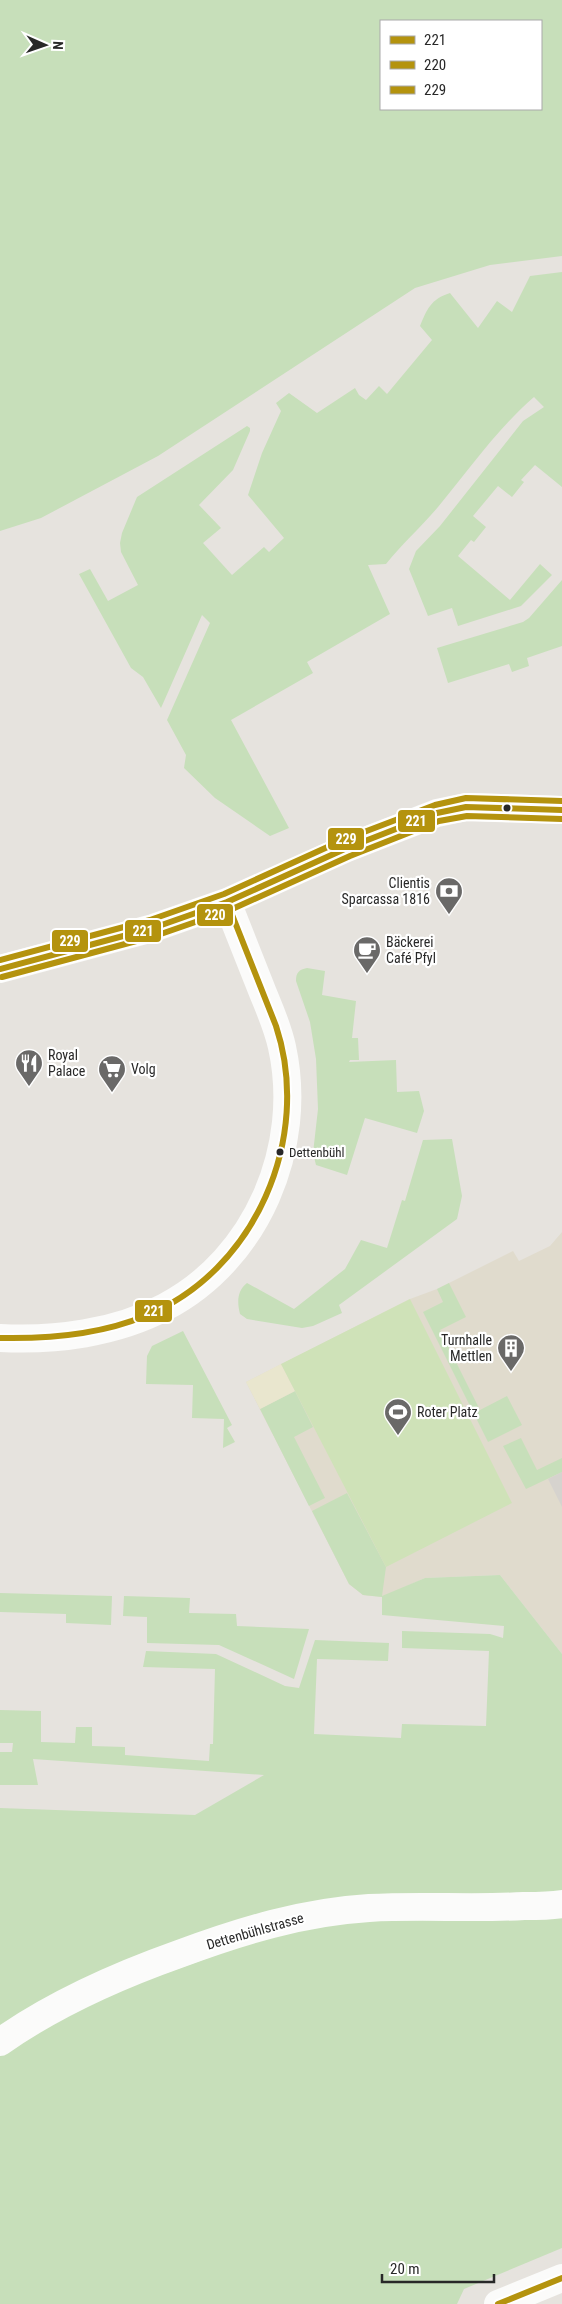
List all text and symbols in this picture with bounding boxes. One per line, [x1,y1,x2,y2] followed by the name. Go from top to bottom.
[20,20,70,70] north arrow
[380,20,542,110] legend
[424,31,446,49] text: 221
[50,41,66,50] text: N
[424,56,446,74] text: 220
[424,81,446,99] text: 229
[502,803,512,813] unlabelled marker
[397,809,436,833] line badge: 221
[405,813,427,829] text: 221
[327,827,365,851] line badge: 229
[335,831,357,847] text: 229
[341,875,430,907] place label: Clientis Sparcassa 1816
[434,876,464,915] bank icon: Clientis Sparcassa 1816
[196,903,234,927] line badge: 220
[204,907,226,923] text: 220
[124,919,162,943] line badge: 221
[132,923,154,939] text: 221
[51,929,89,953] line badge: 229
[59,933,81,949] text: 229
[386,934,436,966] place label: Bäckerei Café Pfyl
[352,935,382,974] cafe icon: Bäckerei Café Pfyl
[48,1047,86,1079] place label: Royal Palace
[14,1048,44,1087] restaurant icon: Royal Palace
[97,1054,127,1093] supermarket icon: Volg
[131,1061,156,1077] place label: Volg
[289,1145,345,1160] place label: Dettenbühl
[275,1147,285,1157] marker: Dettenbühl
[134,1299,173,1323] line badge: 221
[143,1303,165,1319] text: 221
[441,1332,492,1364] place label: Turnhalle Mettlen
[496,1333,526,1372] building icon: Turnhalle Mettlen
[383,1397,413,1436] sports icon: Roter Platz
[417,1404,478,1420] place label: Roter Platz
[205,1909,306,1953] street label: Dettenbühlstrasse
[382,2252,494,2284] scale bar
[390,2260,420,2278] text: 20 m

